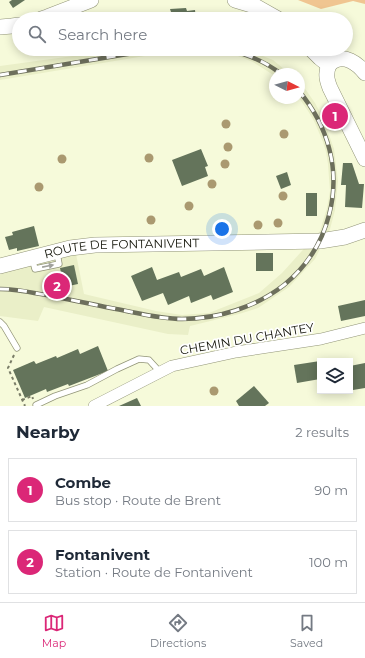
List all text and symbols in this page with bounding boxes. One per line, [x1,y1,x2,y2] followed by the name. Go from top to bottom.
[12,12,353,56] search box
[26,23,48,45] icon: search
[58,25,147,44] text: Search here
[269,68,305,104] north arrow
[322,101,348,131] pin: 1
[212,219,232,239] your location
[43,235,200,261] street label: ROUTE DE FONTANIVENT
[42,263,54,269] one-way arrow
[44,271,70,301] pin: 2
[179,319,316,358] street label: CHEMIN DU CHANTEY
[317,358,353,394] map controls
[317,358,353,394] button: layers
[16,422,80,442] text: Nearby
[295,424,349,440] text: 2 results
[55,473,111,492] text: Combe
[27,482,33,498] text: 1
[314,482,348,498] text: 90 m
[55,492,221,508] text: Bus stop · Route de Brent
[55,545,150,564] text: Fontanivent
[26,554,34,570] text: 2
[309,554,348,570] text: 100 m
[55,564,253,580] text: Station · Route de Fontanivent
[42,612,66,650] tab: Map
[150,612,206,650] tab: Directions
[290,612,323,650] tab: Saved

